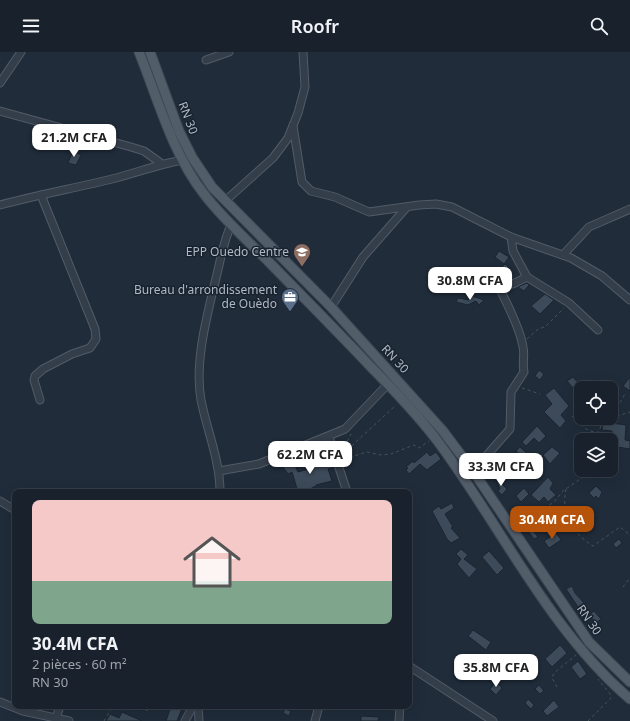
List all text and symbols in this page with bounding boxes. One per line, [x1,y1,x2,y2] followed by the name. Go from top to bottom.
[291,14,339,38] text: Roofr
[20,15,42,37] icon: menu
[588,15,610,37] icon: search
[175,99,202,137] street label: RN 30
[28,124,120,158] pin: 21.2M CFA
[41,128,107,146] text: 21.2M CFA
[292,242,312,267] school or university icon: EPP Ouedo Centre
[186,243,289,260] place label: EPP Ouedo Centre
[424,267,516,301] pin: 30.8M CFA
[437,271,503,289] text: 30.8M CFA
[134,281,278,312] place label: Bureau d'arrondissement de Ouèdo
[280,287,300,312] office icon: Bureau d'arrondissement de Ouèdo
[378,341,413,377] street label: RN 30
[574,381,618,477] map controls
[574,381,618,425] button: locate
[574,433,618,477] button: layers
[264,441,356,475] pin: 62.2M CFA
[277,445,343,463] text: 62.2M CFA
[455,453,547,487] pin: 33.3M CFA
[468,457,534,475] text: 33.3M CFA
[506,506,598,540] pin: 30.4M CFA
[519,510,585,528] text: 30.4M CFA
[176,526,248,598] icon: home
[573,601,606,638] street label: RN 30
[32,632,118,655] text: 30.4M CFA
[450,654,542,688] pin: 35.8M CFA
[32,655,127,673] text: 2 pièces · 60 m²
[463,658,529,676] text: 35.8M CFA
[32,673,68,691] text: RN 30

